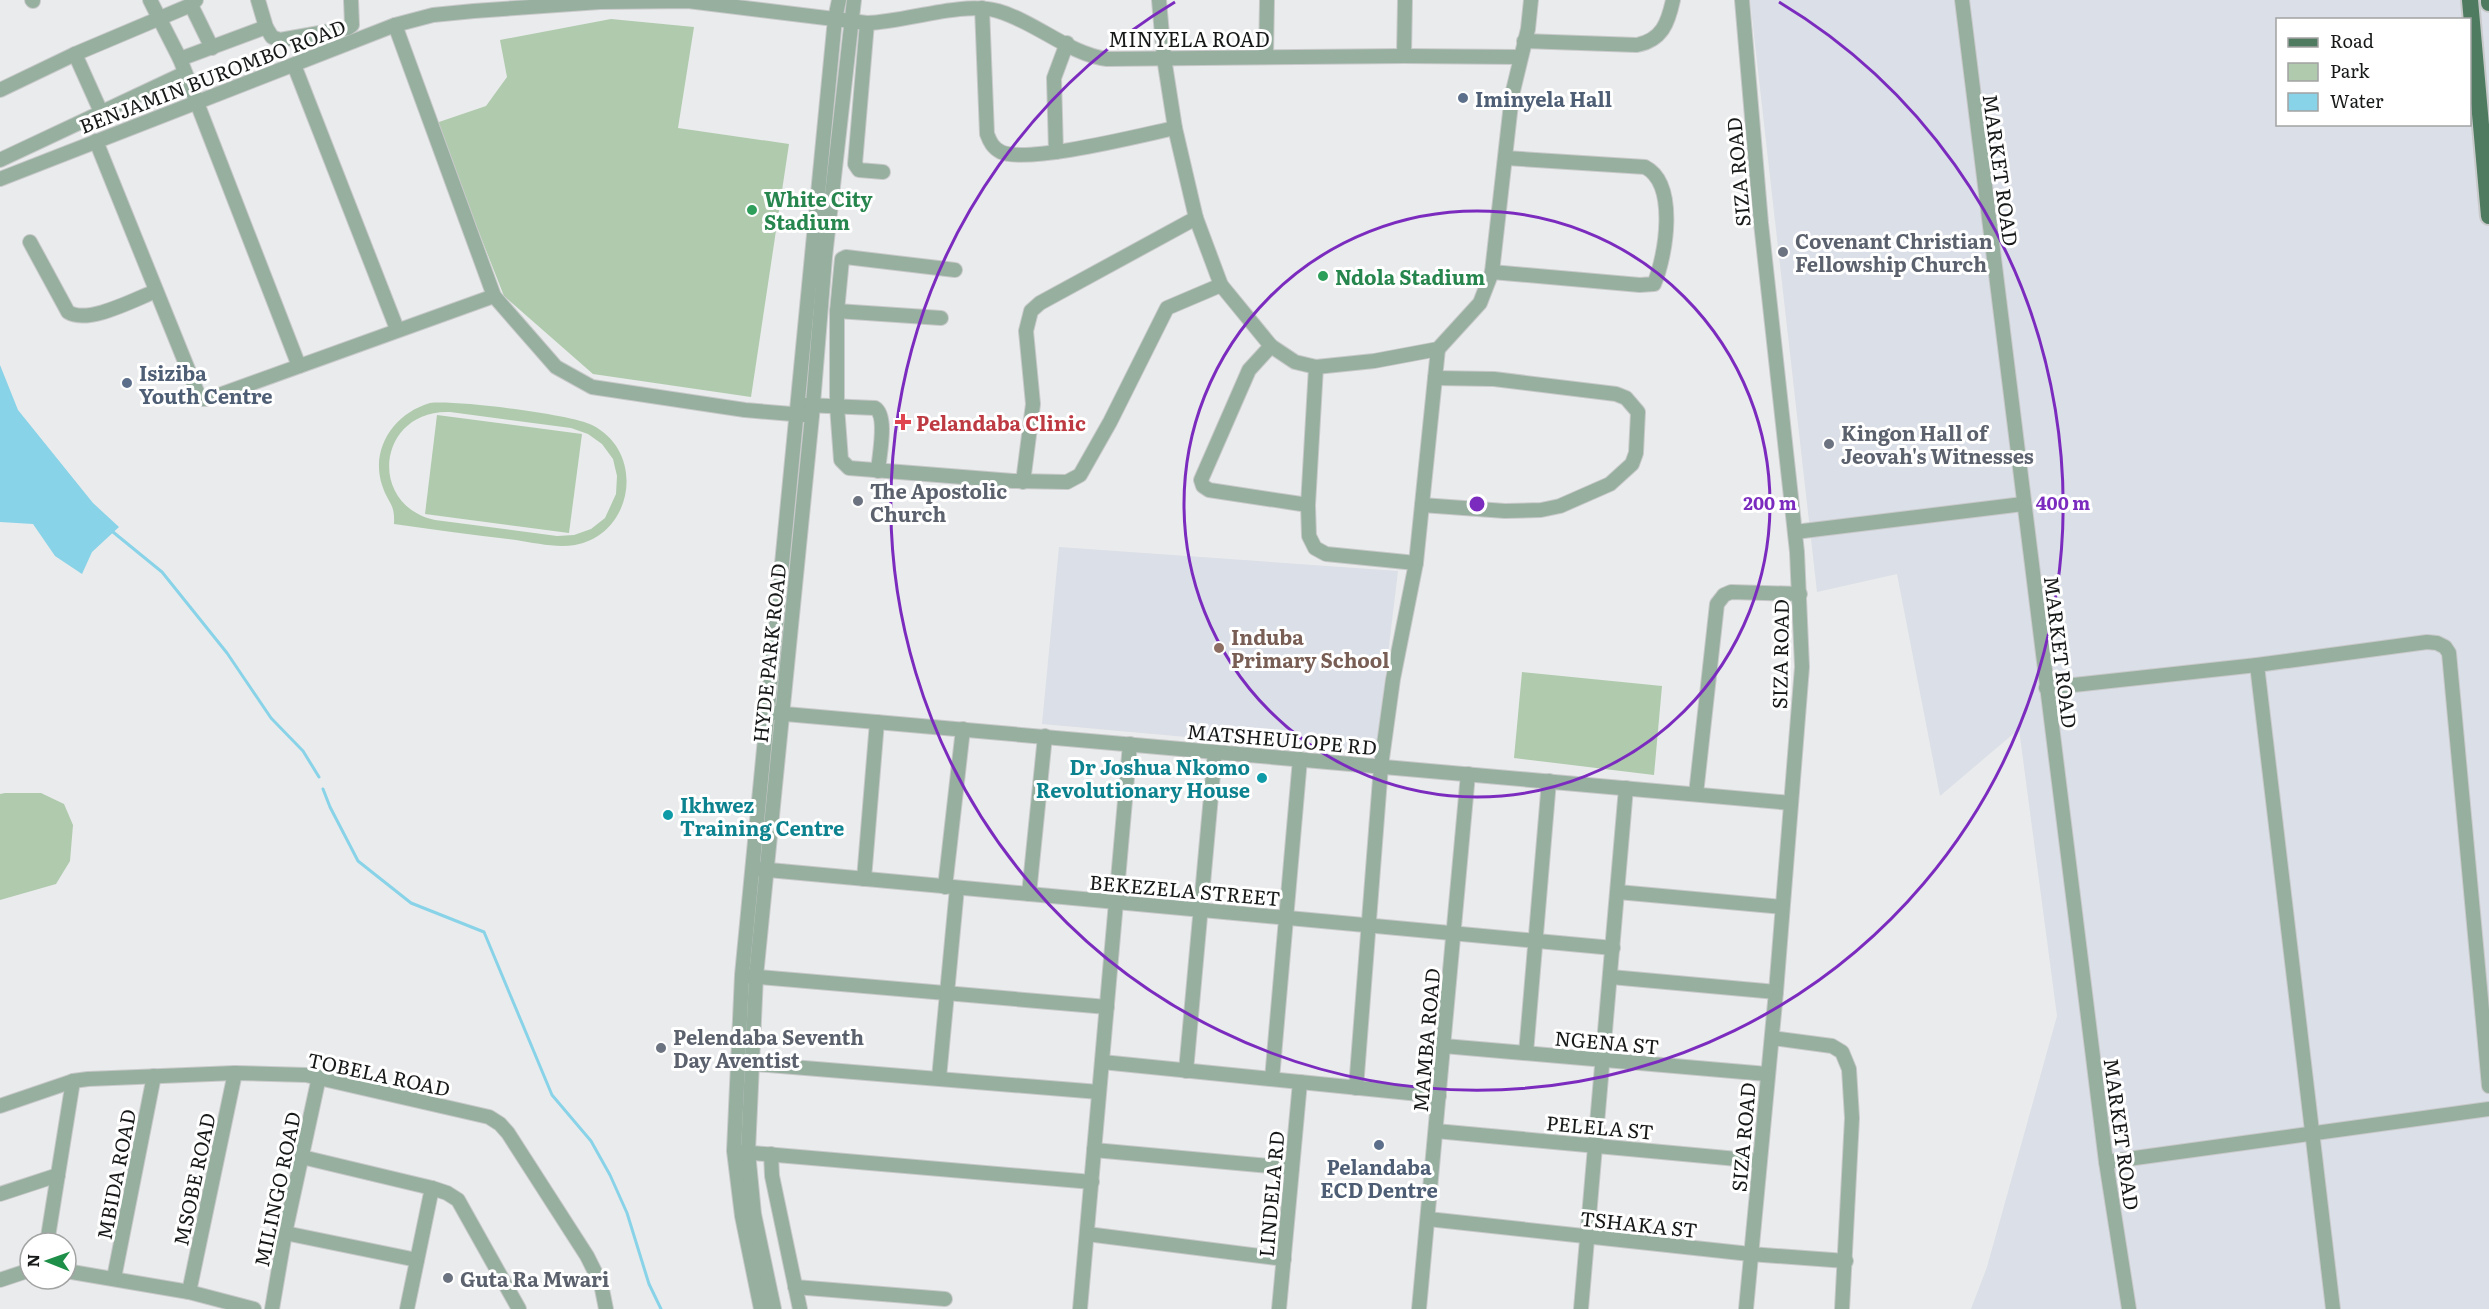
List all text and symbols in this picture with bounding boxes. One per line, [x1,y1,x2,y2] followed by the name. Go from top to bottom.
[74,10,350,140] street label: BENJAMIN BUROMBO ROAD
[2276,18,2471,126] legend
[1108,23,1270,53] street label: MINYELA ROAD
[2330,27,2374,54] text: Road
[2330,57,2371,84] text: Park
[1475,83,1612,113] place label: Iminyela Hall
[2330,87,2384,114] text: Water
[1456,91,1470,105] marker: Iminyela Hall
[1976,92,2028,248] street label: MARKET ROAD
[1717,116,1757,228] street label: SIZA ROAD
[764,183,873,236] place label: White City Stadium
[745,203,759,217] marker: White City Stadium
[1795,225,1993,278] place label: Covenant Christian Fellowship Church
[1776,245,1790,259] marker: Covenant Christian Fellowship Church
[1335,261,1485,291] place label: Ndola Stadium
[1316,269,1330,283] marker: Ndola Stadium
[139,357,273,410] place label: Isiziba Youth Centre
[120,376,134,390] marker: Isiziba Youth Centre
[916,407,1086,437] place label: Pelandaba Clinic
[894,413,912,431] marker: Pelandaba Clinic
[1841,417,2034,470] place label: Kingon Hall of Jeovah's Witnesses
[1822,437,1836,451] marker: Kingon Hall of Jeovah's Witnesses
[870,475,1007,528] place label: The Apostolic Church
[1743,489,1797,516] text: 200 m
[2036,489,2090,516] text: 400 m
[851,494,865,508] marker: The Apostolic Church
[1467,494,1487,514] centre of rings
[744,562,792,744] street label: HYDE PARK ROAD
[2038,574,2086,730] street label: MARKET ROAD
[1763,599,1795,709] street label: SIZA ROAD
[1231,621,1389,674] place label: Induba Primary School
[1212,641,1226,655] marker: Induba Primary School
[1186,715,1378,761] street label: MATSHEULOPE RD
[1036,751,1250,804] place label: Dr Joshua Nkomo Revolutionary House
[1255,771,1269,785] marker: Dr Joshua Nkomo Revolutionary House
[680,789,844,842] place label: Ikhwez Training Centre
[661,808,675,822] marker: Ikhwez Training Centre
[1088,866,1282,912] street label: BEKEZELA STREET
[1404,967,1446,1113] street label: MAMBA ROAD
[673,1021,864,1074] place label: Pelendaba Seventh Day Aventist
[1553,1021,1661,1061] street label: NGENA ST
[654,1041,668,1055] marker: Pelendaba Seventh Day Aventist
[305,1043,453,1103] street label: TOBELA ROAD
[2097,1056,2149,1212] street label: MARKET ROAD
[1722,1081,1762,1193] street label: SIZA ROAD
[88,1106,142,1242] street label: MBIDA ROAD
[1545,1106,1655,1146] street label: PELELA ST
[245,1109,307,1269] street label: MILINGO ROAD
[164,1110,222,1248] street label: MSOBE ROAD
[1250,1129,1290,1259] street label: LINDELA RD
[1372,1138,1386,1152] marker: Pelandaba ECD Dentre
[1320,1151,1438,1204] place label: Pelandaba ECD Dentre
[1579,1202,1699,1244] street label: TSHAKA ST
[18,1231,78,1291] north arrow
[20,1254,44,1268] text: N
[460,1263,609,1293] place label: Guta Ra Mwari
[441,1271,455,1285] marker: Guta Ra Mwari

